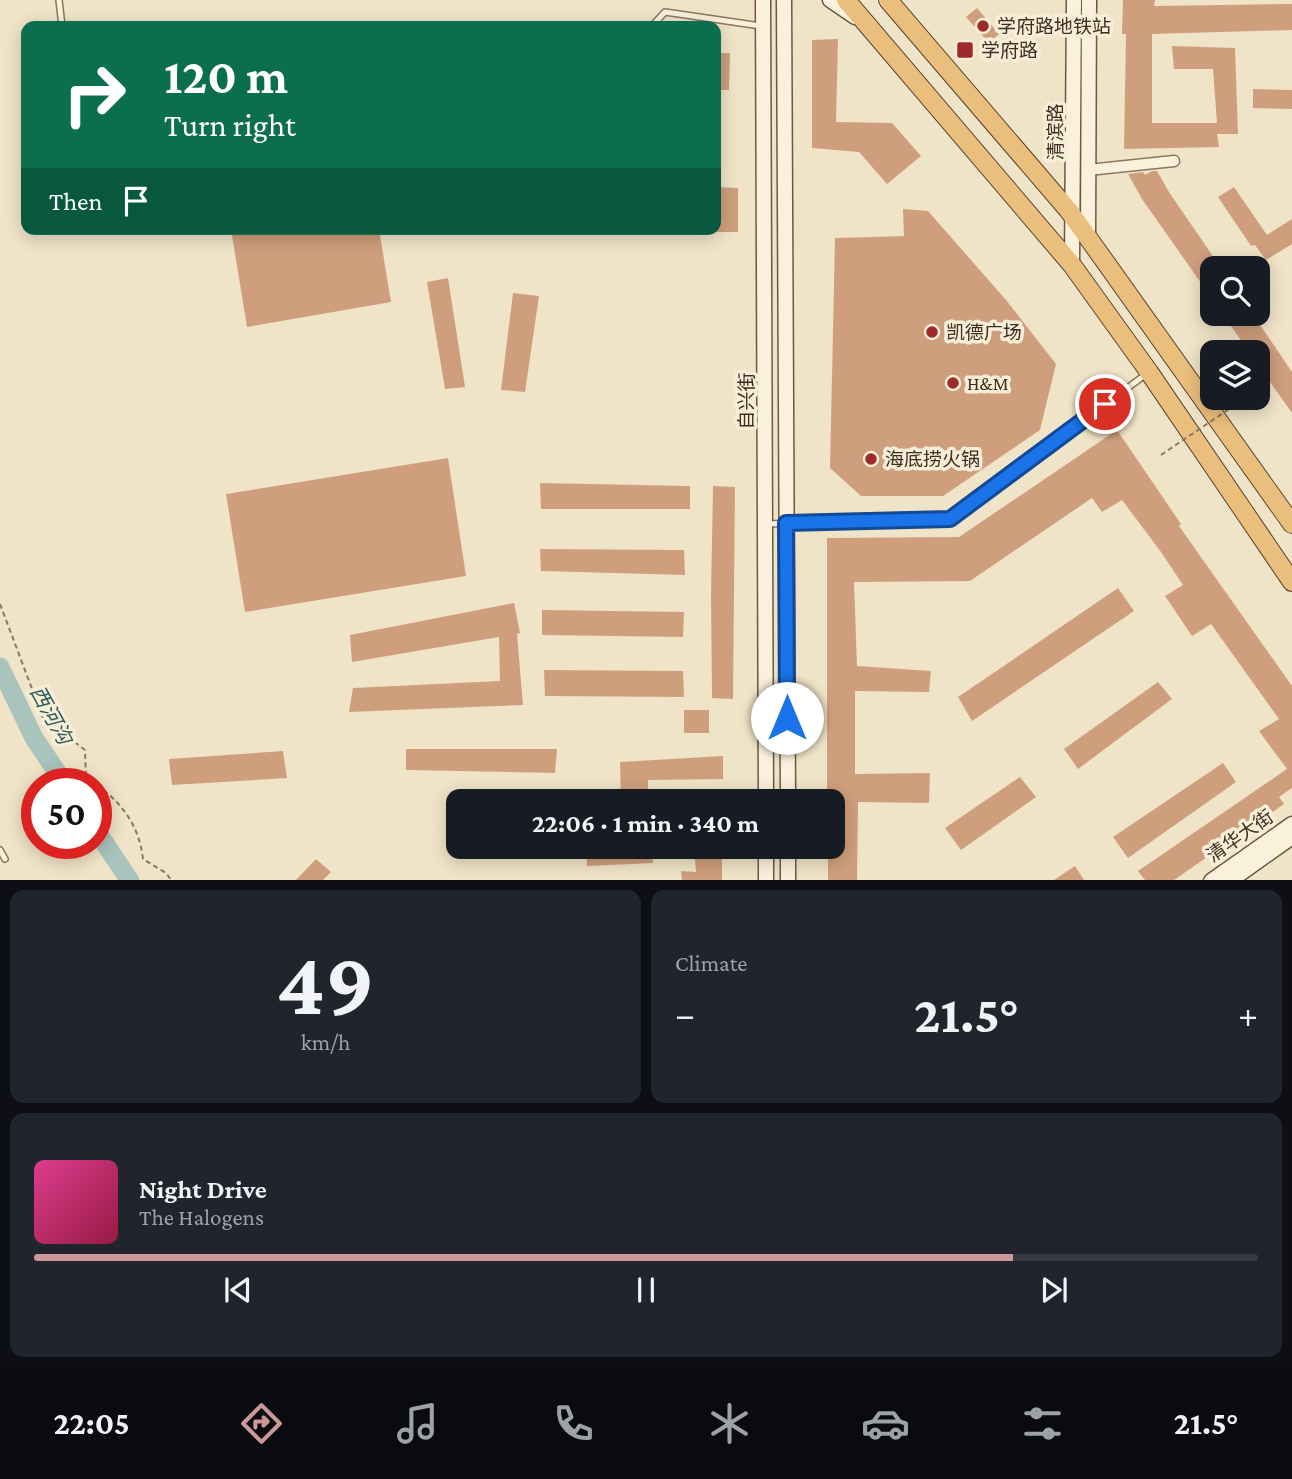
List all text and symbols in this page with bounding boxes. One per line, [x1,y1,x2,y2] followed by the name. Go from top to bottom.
[997,16,1111,37] place label: 学府路地铁站
[975,18,991,34] marker: 学府路地铁站
[955,40,975,60] marker: 学府路
[981,40,1038,61] place label: 学府路
[49,49,140,140] icon: right
[164,49,288,104] text: 120 m
[1045,103,1066,161] street label: 清滨路
[164,107,296,143] text: Turn right
[117,182,155,220] icon: arrive
[49,187,103,216] text: Then
[1200,256,1270,410] map controls
[1200,256,1270,326] button: search
[946,322,1022,343] place label: 凯德广场
[924,324,940,340] marker: 凯德广场
[1200,340,1270,410] button: layers
[736,372,757,430] street label: 自兴街
[967,373,1008,394] place label: H&M
[1075,374,1135,434] pin
[945,375,961,391] marker: H&M
[1086,385,1124,423] icon: arrive
[885,449,980,470] place label: 海底捞火锅
[863,451,879,467] marker: 海底捞火锅
[750,681,824,755] position arrow
[25,682,78,750] water label: 西河沟
[21,768,112,859] speed limit sign: 50
[1203,806,1277,866] street label: 清华大街
[532,809,759,838] text: 22:06 · 1 min · 340 m
[276,932,375,1034] text: 49
[675,950,747,976] text: Climate
[914,985,1019,1043] text: 21.5°
[675,993,695,1035] text: −
[1238,993,1258,1035] text: +
[301,1029,350,1055] text: km/h
[139,1175,267,1204] text: Night Drive
[139,1204,264,1230] text: The Halogens
[219,1271,257,1309] icon: previous
[627,1271,665,1309] icon: pause
[1035,1271,1073,1309] icon: next
[237,1399,286,1448] icon: directions
[393,1399,442,1448] icon: music
[549,1399,598,1448] icon: phone
[705,1399,754,1448] icon: climate
[861,1399,910,1448] icon: car
[1018,1399,1067,1448] icon: filters
[54,1405,130,1441] text: 22:05
[1174,1405,1238,1441] text: 21.5°

